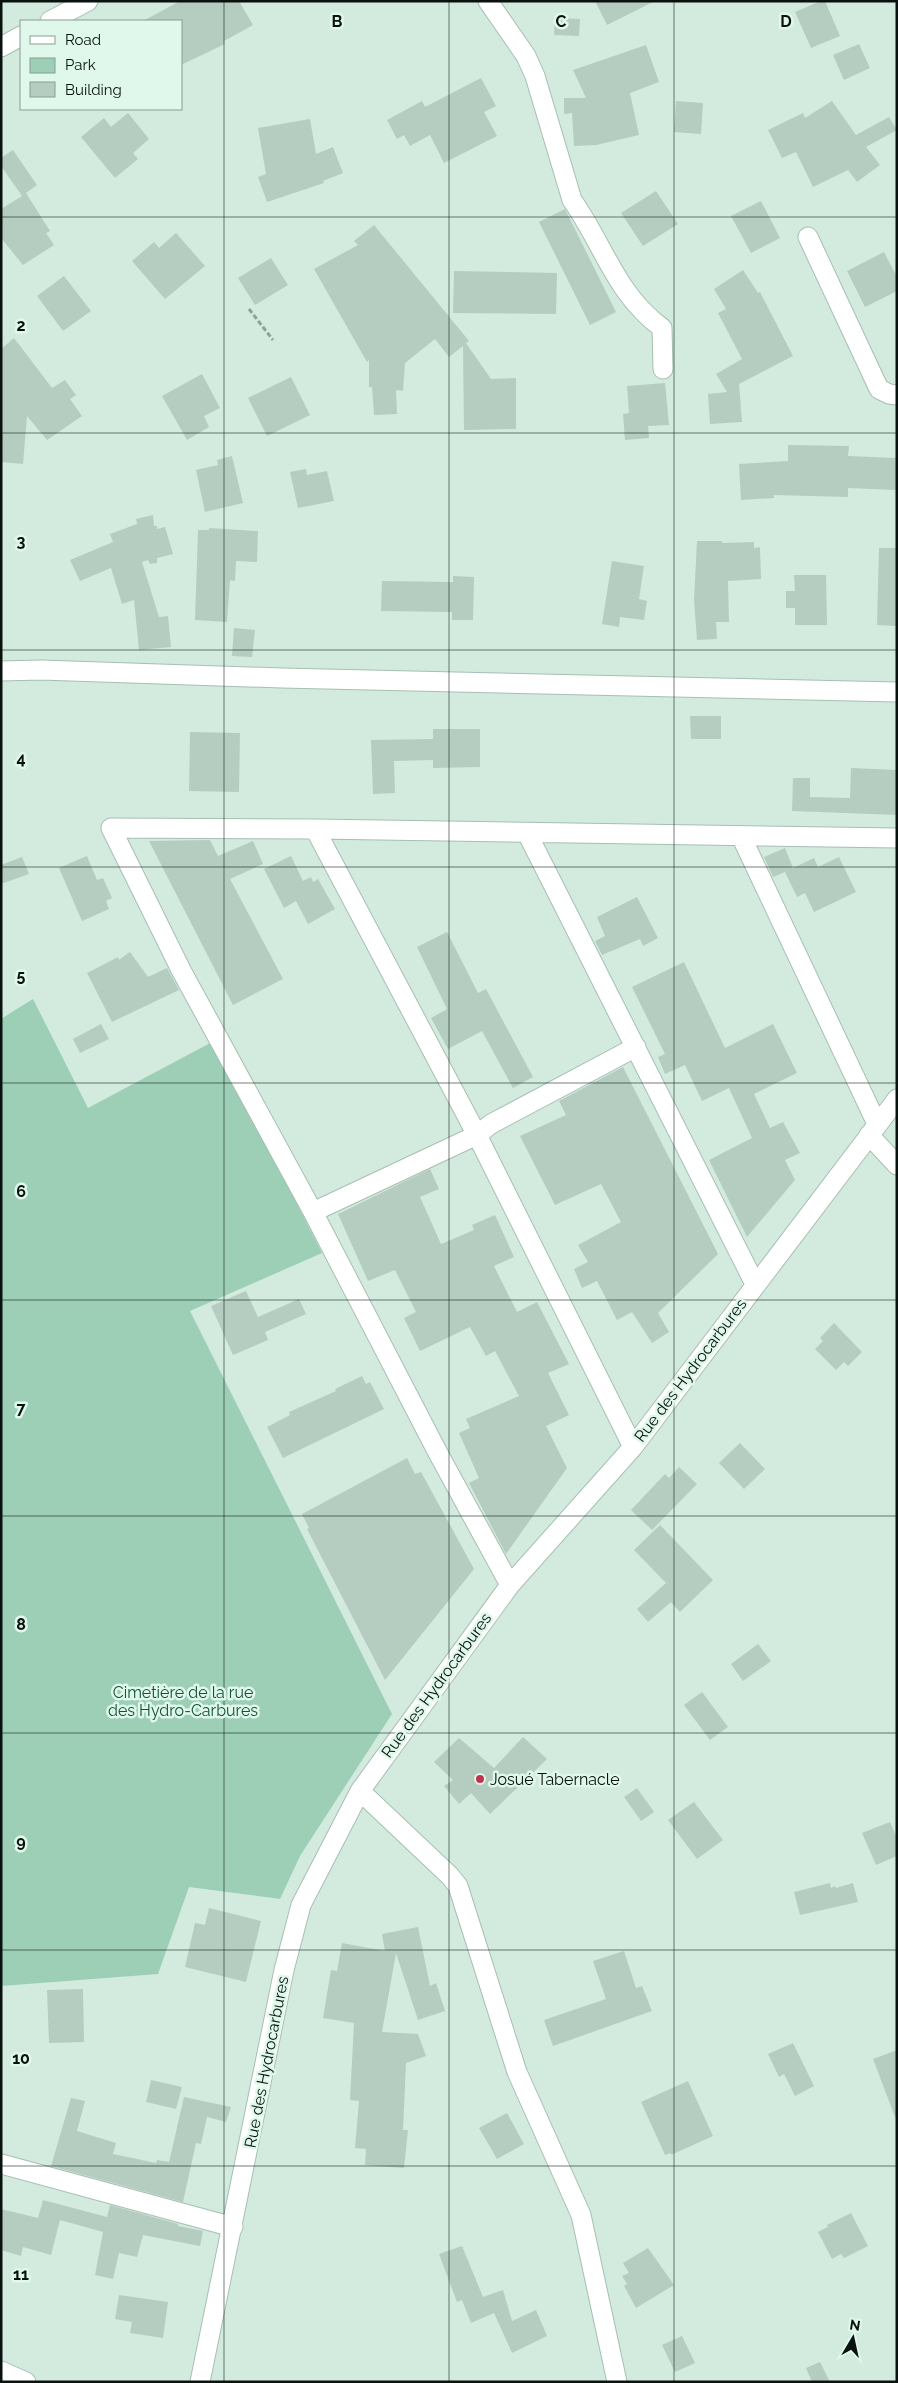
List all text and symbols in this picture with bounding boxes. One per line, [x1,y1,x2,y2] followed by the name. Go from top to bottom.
[332,12,343,31] text: B
[556,12,567,31] text: C
[780,12,792,31] text: D
[20,20,182,110] legend
[65,31,101,49] text: Road
[65,56,96,74] text: Park
[65,81,122,99] text: Building
[16,316,26,335] text: 2
[17,532,26,551] text: 3
[16,749,26,768] text: 4
[17,966,26,985] text: 5
[16,1182,26,1201] text: 6
[630,1295,751,1446] street label: Rue des Hydrocarbures
[17,1399,26,1418] text: 7
[377,1609,496,1761] street label: Rue des Hydrocarbures
[16,1615,26,1634] text: 8
[108,1683,258,1720] park label: Cimetière de la rue des Hydro-Carbures
[490,1770,620,1789] place label: Josué Tabernacle
[474,1773,486,1785] marker: Josué Tabernacle
[16,1832,26,1851] text: 9
[241,1974,293,2150] street label: Rue des Hydrocarbures
[12,2049,30,2068] text: 10
[13,2265,29,2284] text: 11
[828,2313,878,2363] north arrow
[849,2316,862,2334] text: N

